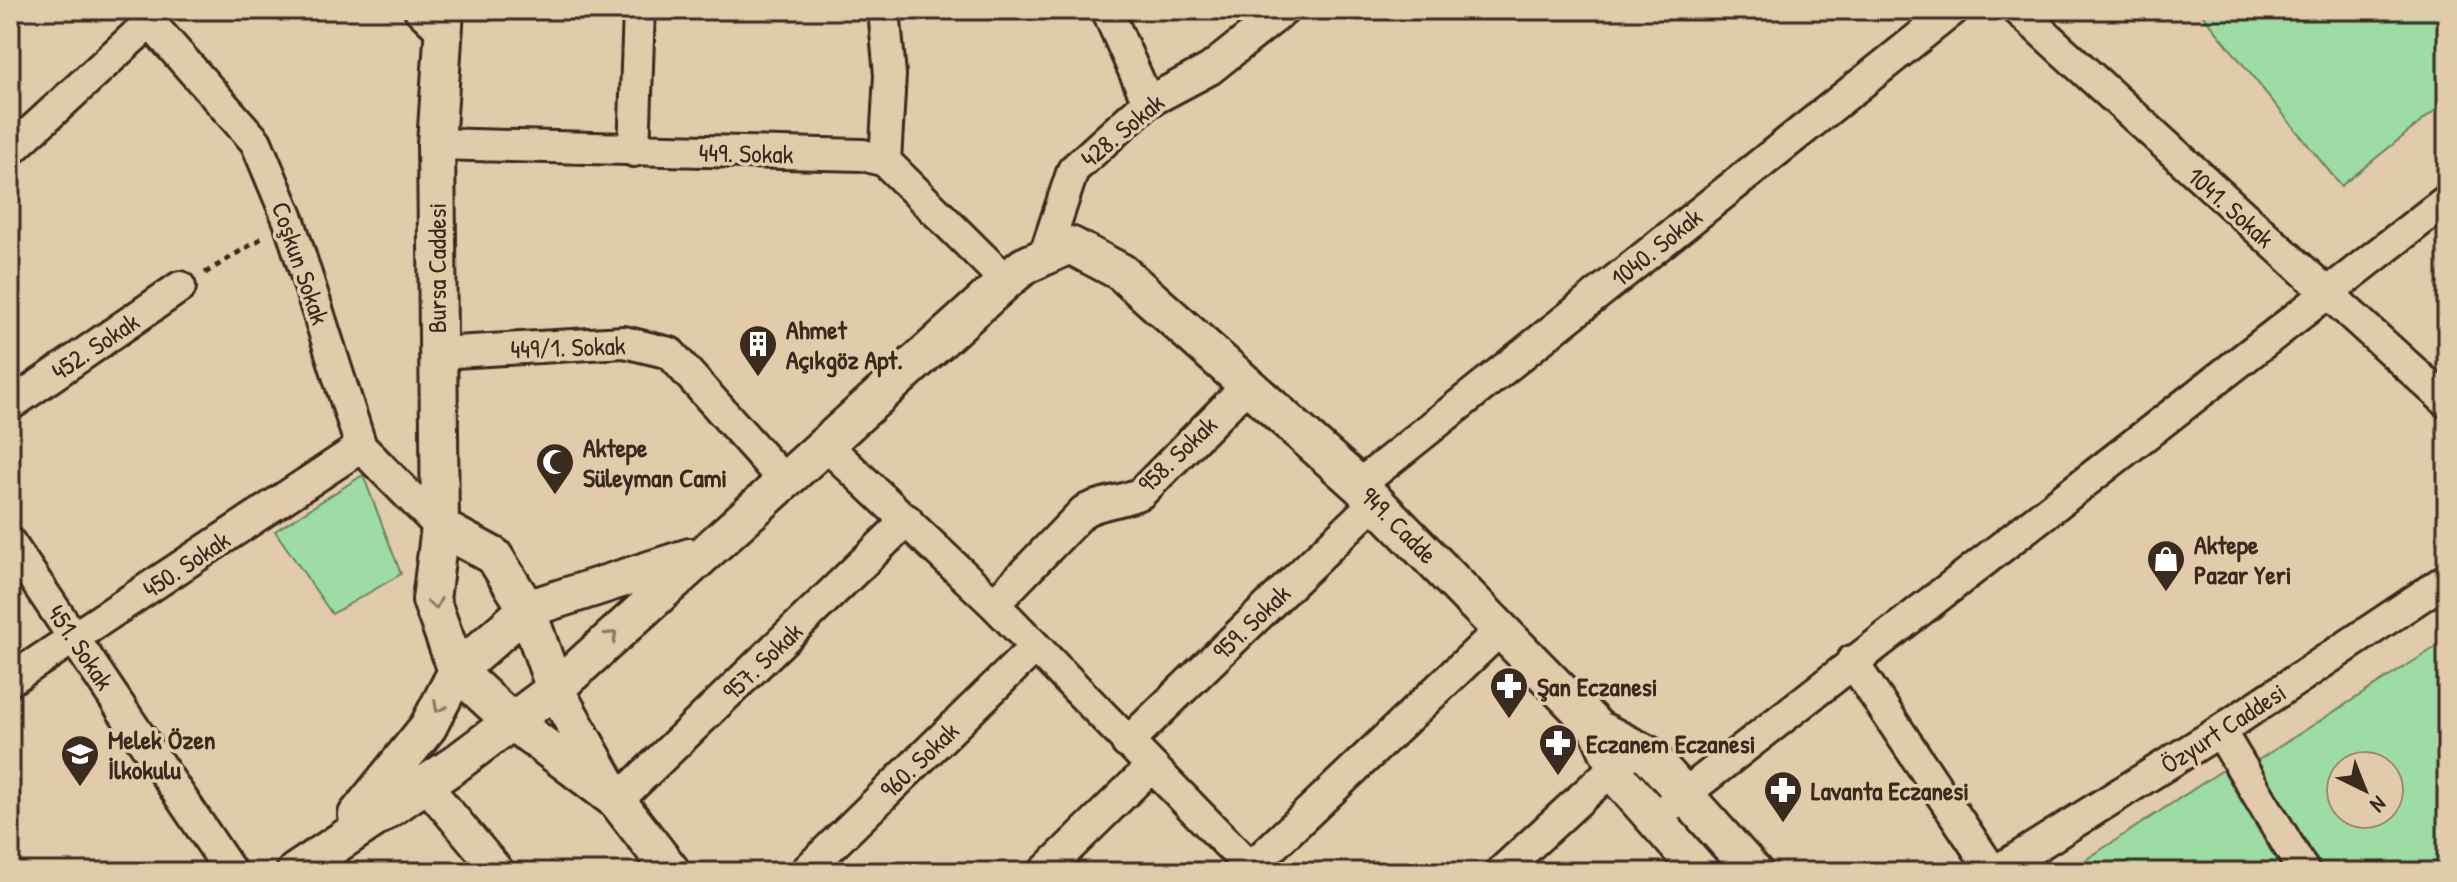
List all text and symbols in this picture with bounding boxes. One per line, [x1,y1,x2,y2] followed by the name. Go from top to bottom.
[1073,85,1171,175] street label: 428. Sokak
[698,135,794,171] street label: 449. Sokak
[2180,159,2282,256] street label: 1041. Sokak
[264,197,338,329] street label: Coşkun Sokak
[1603,199,1709,295] street label: 1040. Sokak
[419,203,454,333] street label: Bursa Caddesi
[44,304,146,388] street label: 452. Sokak
[786,312,903,378] place label: Ahmet Açıkgöz Apt.
[737,323,779,378] building icon: Ahmet Açıkgöz Apt.
[510,327,626,366] street label: 449/1. Sokak
[1130,407,1224,500] street label: 958. Sokak
[583,430,727,496] place label: Aktepe Süleyman Cami
[534,441,576,496] mosque icon: Aktepe Süleyman Cami
[1353,479,1445,571] street label: 949. Cadde
[136,522,237,606] street label: 450. Sokak
[2194,527,2292,592] place label: Aktepe Pazar Yeri
[2145,538,2187,593] shop icon: Aktepe Pazar Yeri
[1204,576,1298,668] street label: 959. Sokak
[426,596,443,610] one-way arrow
[40,597,122,697] street label: 451. Sokak
[714,614,810,708] street label: 957. Sokak
[603,631,617,646] one-way arrow
[1488,665,1530,720] pharmacy icon: Şan Eczanesi
[1537,669,1658,704] place label: Şan Eczanesi
[2154,674,2292,782] street label: Özyurt Caddesi
[433,698,448,713] one-way arrow
[872,713,966,806] street label: 960. Sokak
[108,722,216,787] place label: Melek Özen İlkokulu
[1537,722,1579,777] pharmacy icon: Eczanem Eczanesi
[1586,726,1756,761] place label: Eczanem Eczanesi
[59,733,101,788] school or university icon: Melek Özen İlkokulu
[2325,750,2405,830] north arrow
[1762,769,1804,824] pharmacy icon: Lavanta Eczanesi
[1811,773,1969,808] place label: Lavanta Eczanesi
[2364,790,2393,820] text: N

